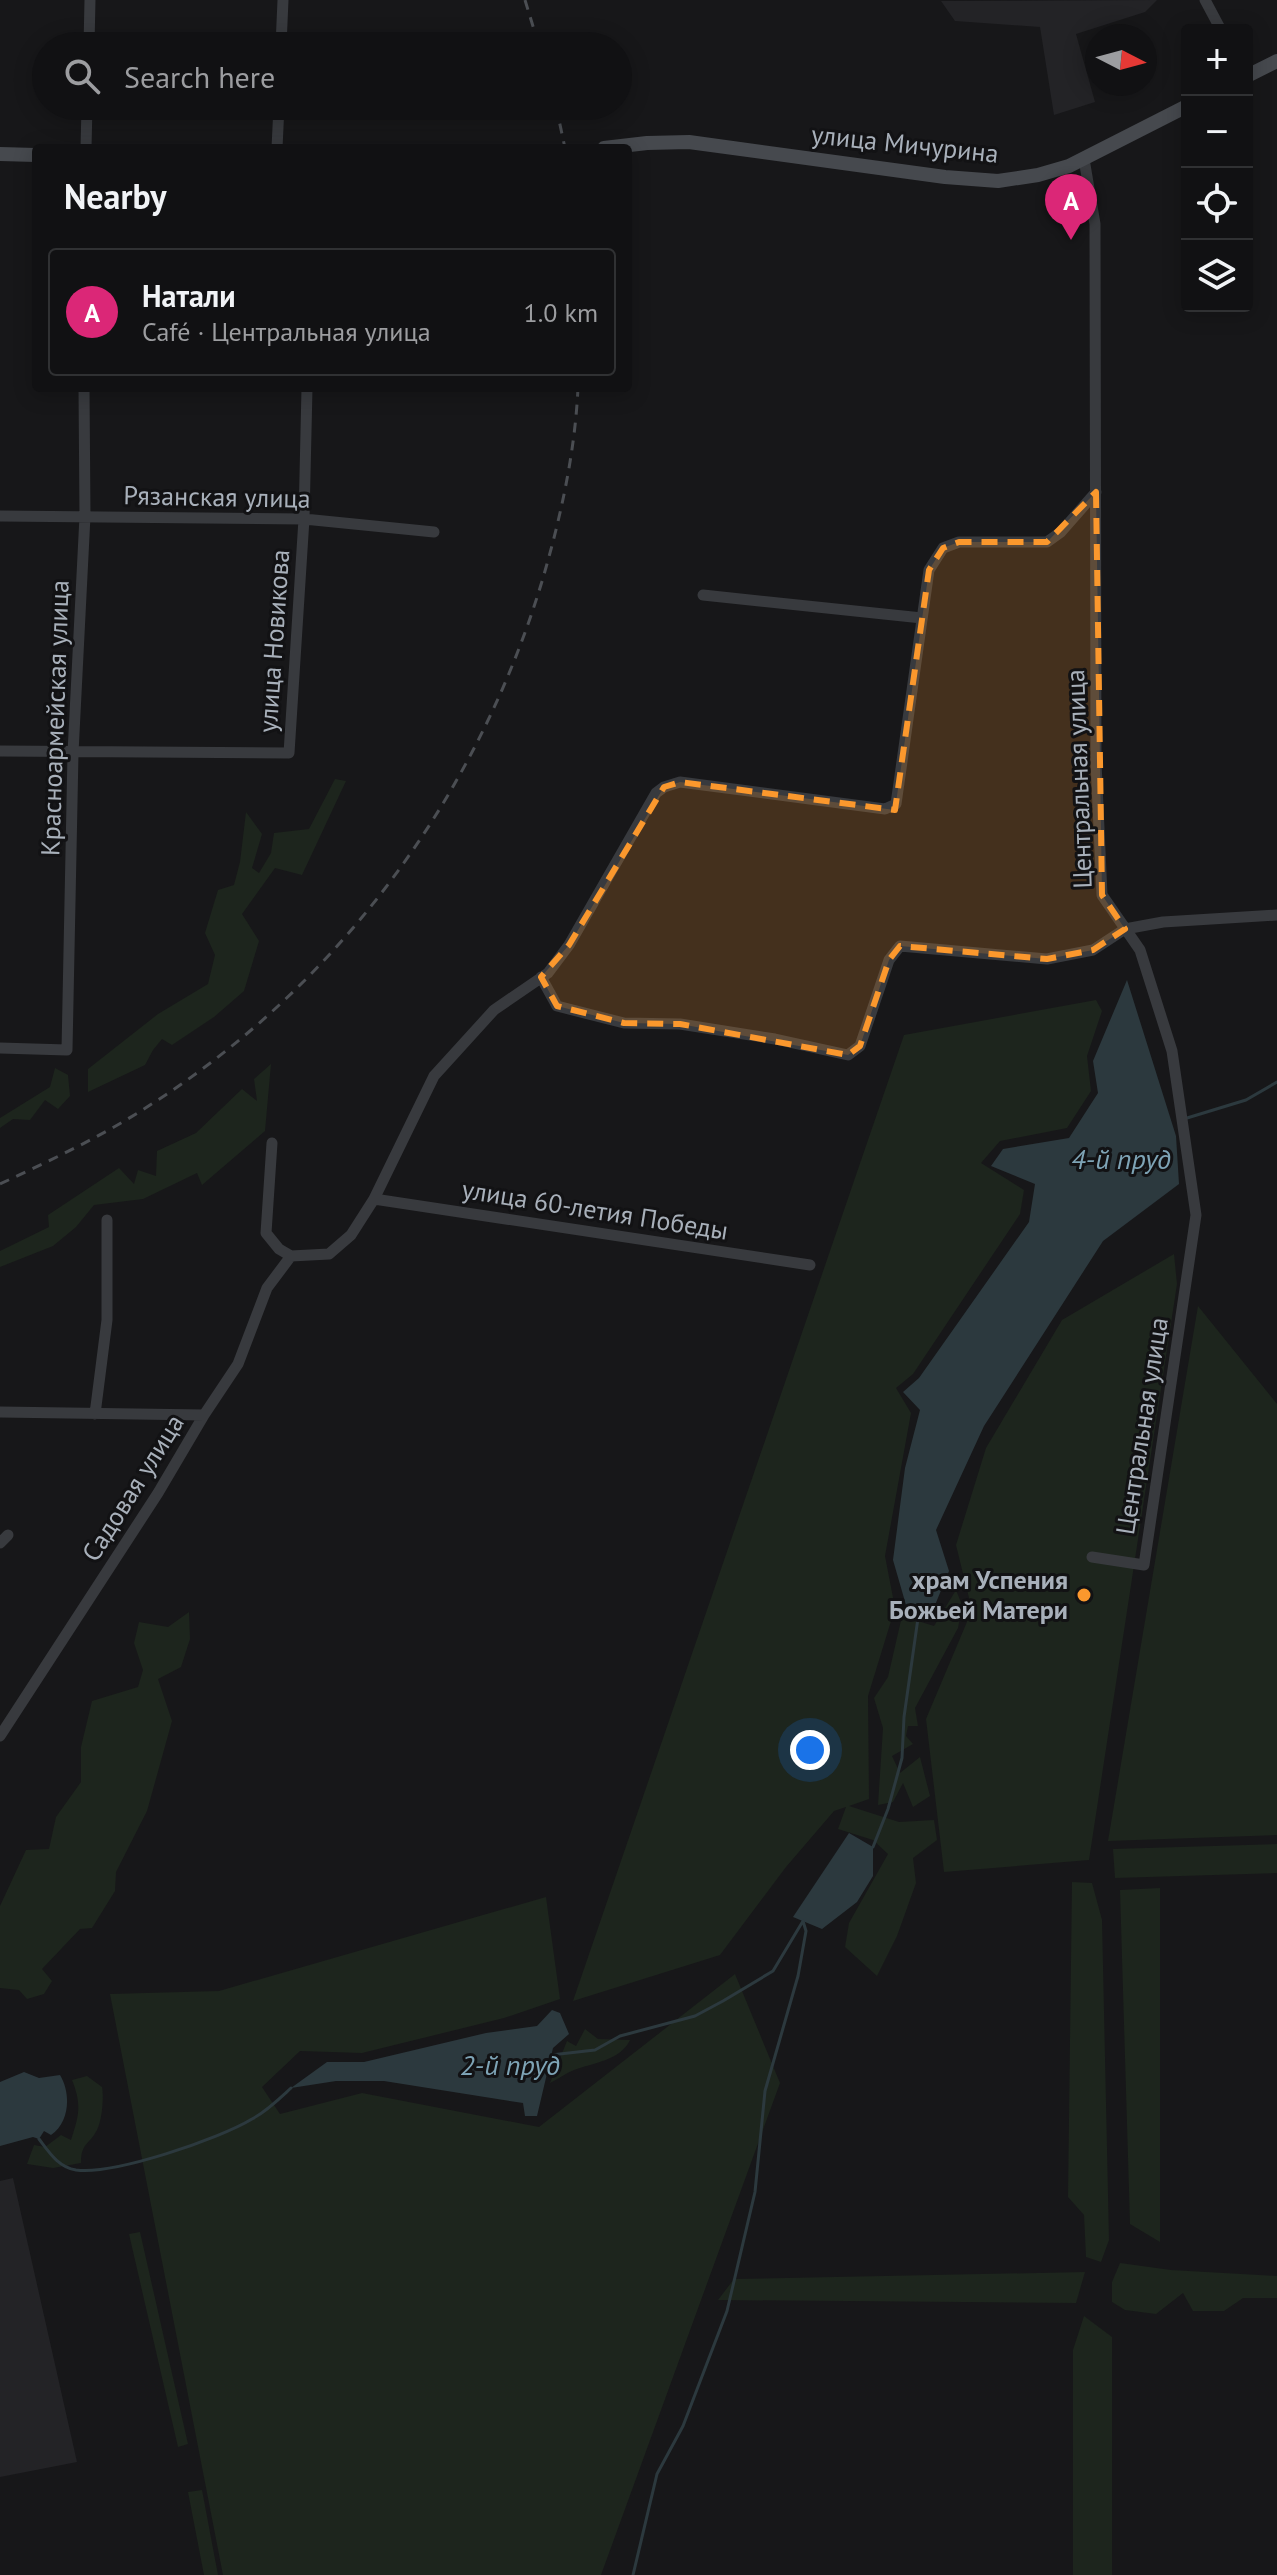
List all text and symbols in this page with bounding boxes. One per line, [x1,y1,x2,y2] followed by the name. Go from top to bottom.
[1085,24,1157,96] north arrow
[1181,24,1253,312] map controls
[1181,24,1253,96] button: +
[32,32,632,120] search box
[60,54,104,98] icon: search
[124,57,275,96] text: Search here
[1181,96,1253,168] button: −
[810,117,1000,170] street label: улица Мичурина
[1181,168,1253,240] button: locate
[64,174,166,218] text: Nearby
[1045,174,1097,240] pin: A
[1181,240,1253,312] button: layers
[142,276,236,315] text: Натали
[84,296,100,329] text: A
[524,296,598,329] text: 1.0 km
[142,315,431,348] text: Café · Центральная улица
[123,478,311,515] street label: Рязанская улица
[251,548,296,734] street label: улица Новикова
[33,579,76,857] street label: Красноармейская улица
[1058,669,1099,889] street label: Центральная улица
[1071,1140,1171,1177] water label: 4-й пруд
[460,1172,730,1247] street label: улица 60-летия Победы
[1108,1315,1175,1537] street label: Центральная улица
[74,1408,191,1567] street label: Садовая улица
[889,1563,1068,1626] place label: храм Успения Божьей Матери
[1075,1586,1093,1604] marker: храм Успения Божьей Матери
[790,1730,830,1770] your location
[460,2046,560,2083] water label: 2-й пруд

